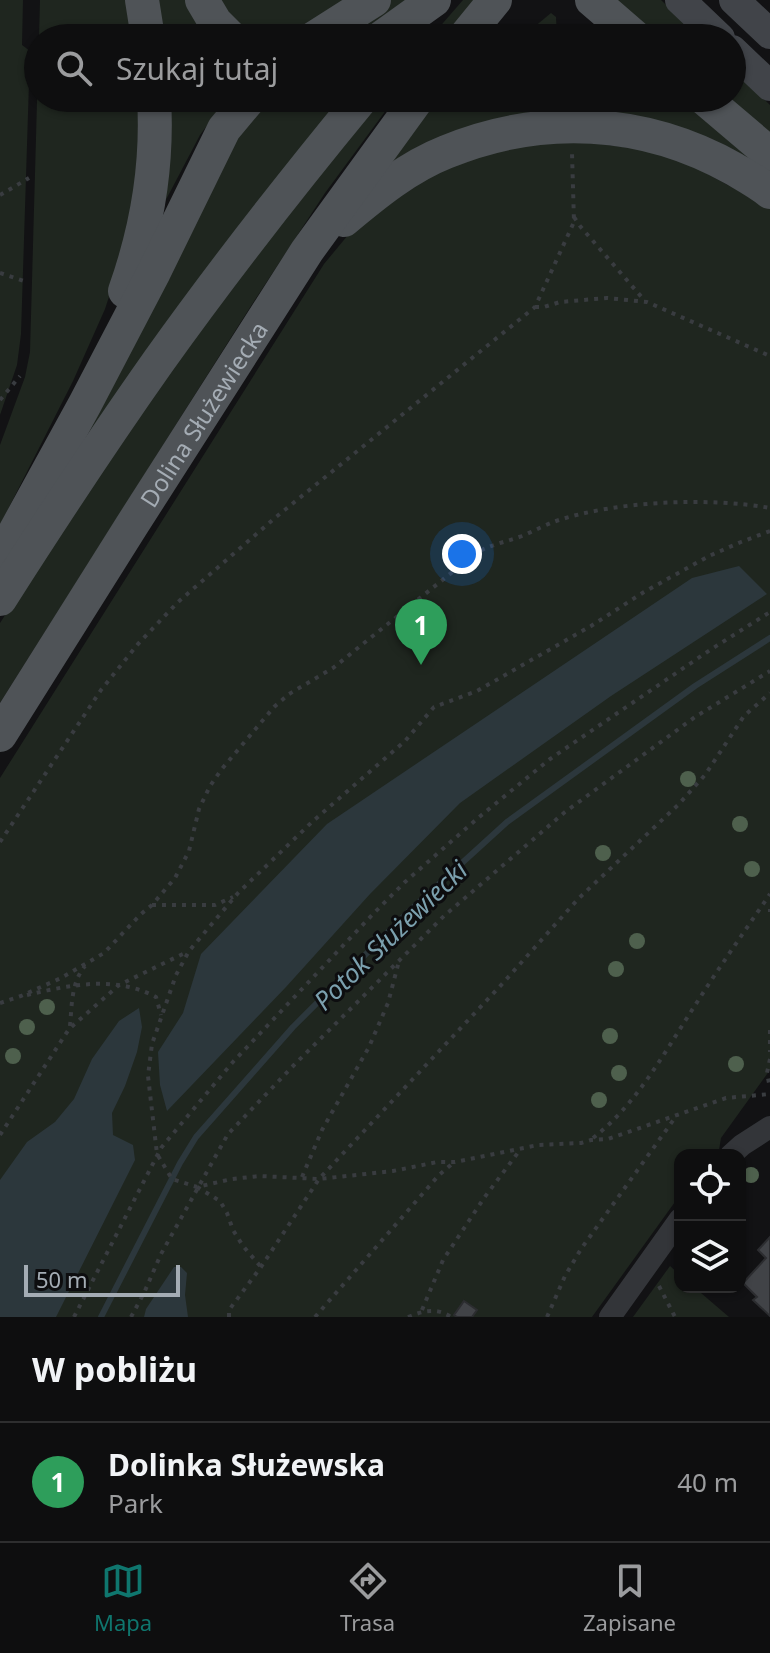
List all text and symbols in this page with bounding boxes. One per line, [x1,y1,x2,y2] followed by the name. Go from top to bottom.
[24,24,746,112] search box
[52,46,96,90] icon: search
[116,48,278,89] text: Szukaj tutaj
[132,315,275,513] street label: Dolina Służewiecka
[442,534,482,574] your location
[395,599,447,665] pin: 1
[305,851,476,1018] water label: Potok Służewiecki
[674,1149,746,1293] map controls
[674,1149,746,1221] button: locate
[674,1221,746,1293] button: layers
[24,1261,180,1297] scale bar
[36,1264,87,1294] text: 50 m
[32,1346,197,1392] text: W pobliżu
[108,1444,385,1485] text: Dolinka Służewska
[51,1464,65,1500] text: 1
[677,1464,738,1500] text: 40 m
[108,1485,163,1521] text: Park
[94,1559,152,1637] tab: Mapa
[340,1559,395,1637] tab: Trasa
[583,1559,676,1637] tab: Zapisane

